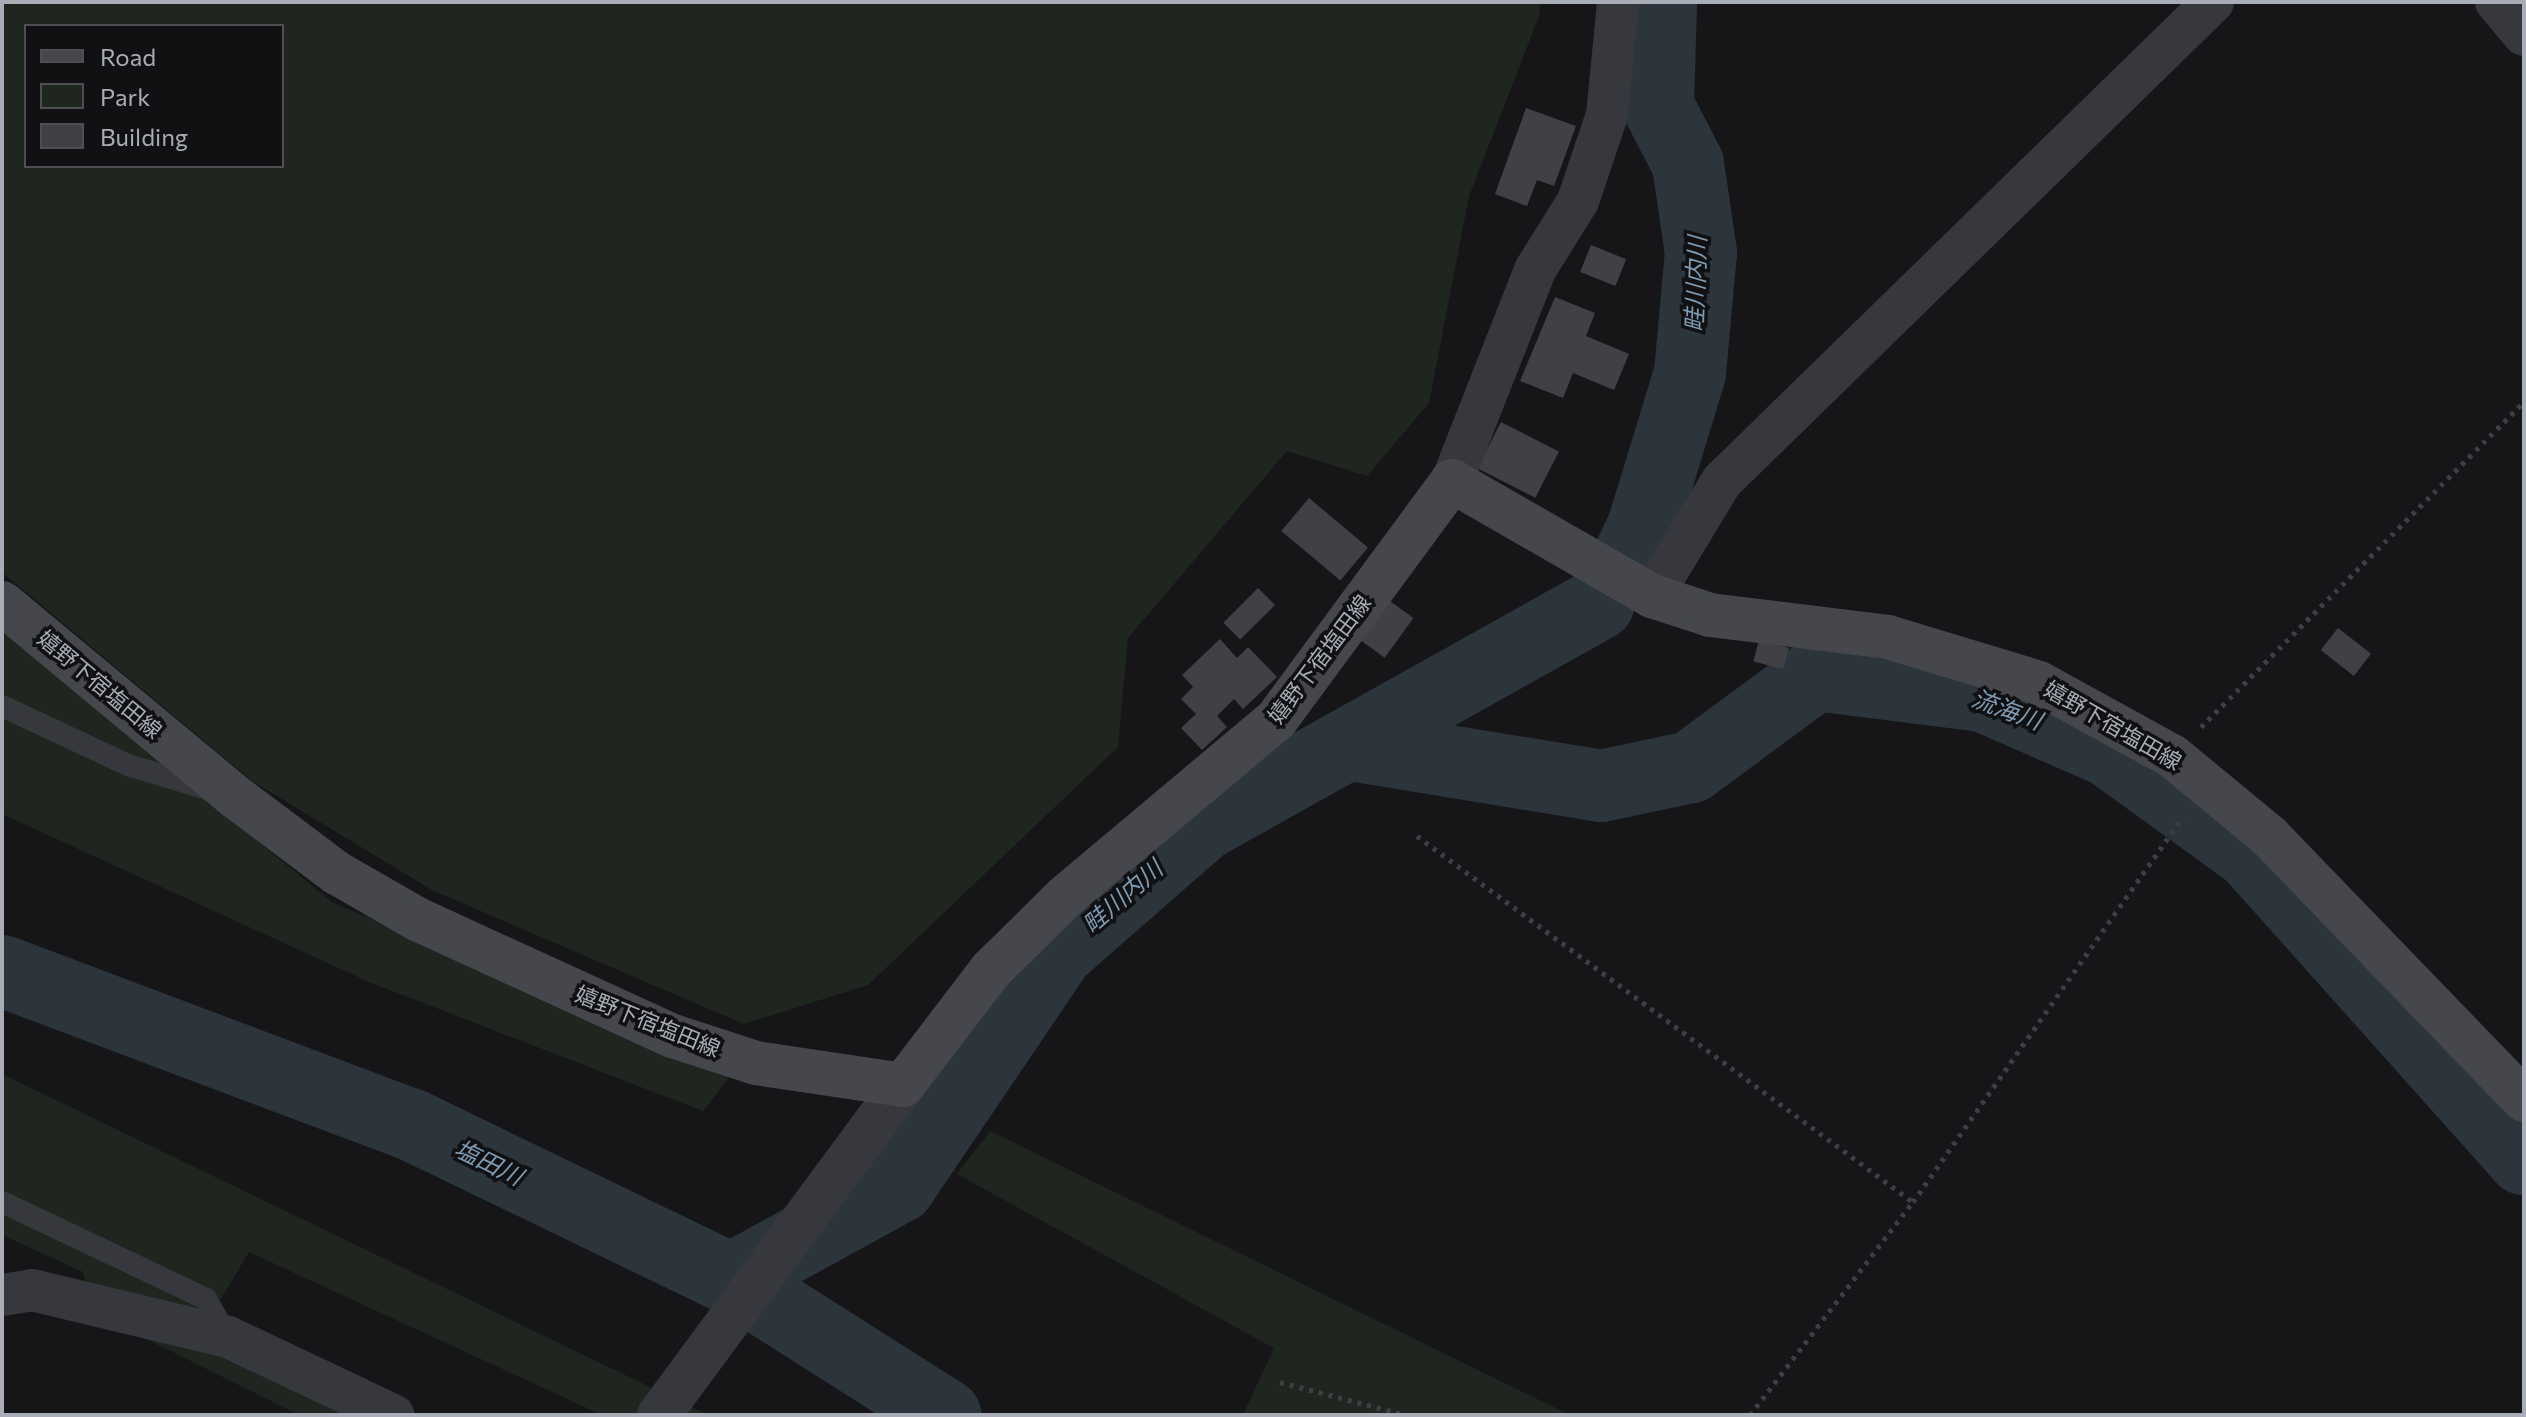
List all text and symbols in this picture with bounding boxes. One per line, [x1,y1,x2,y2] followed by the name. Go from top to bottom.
[24,24,284,168] legend
[100,42,156,71] text: Road
[100,82,150,111] text: Park
[100,122,188,151] text: Building
[1679,236,1711,332] water label: 畦川内川
[1262,590,1376,728] street label: 嬉野下宿塩田線
[33,624,167,744] street label: 嬉野下宿塩田線
[2040,675,2186,775] street label: 嬉野下宿塩田線
[1968,683,2046,735] water label: 流海川
[1076,854,1168,938] water label: 畦川内川
[572,980,724,1062] street label: 嬉野下宿塩田線
[450,1133,528,1191] water label: 塩田川

